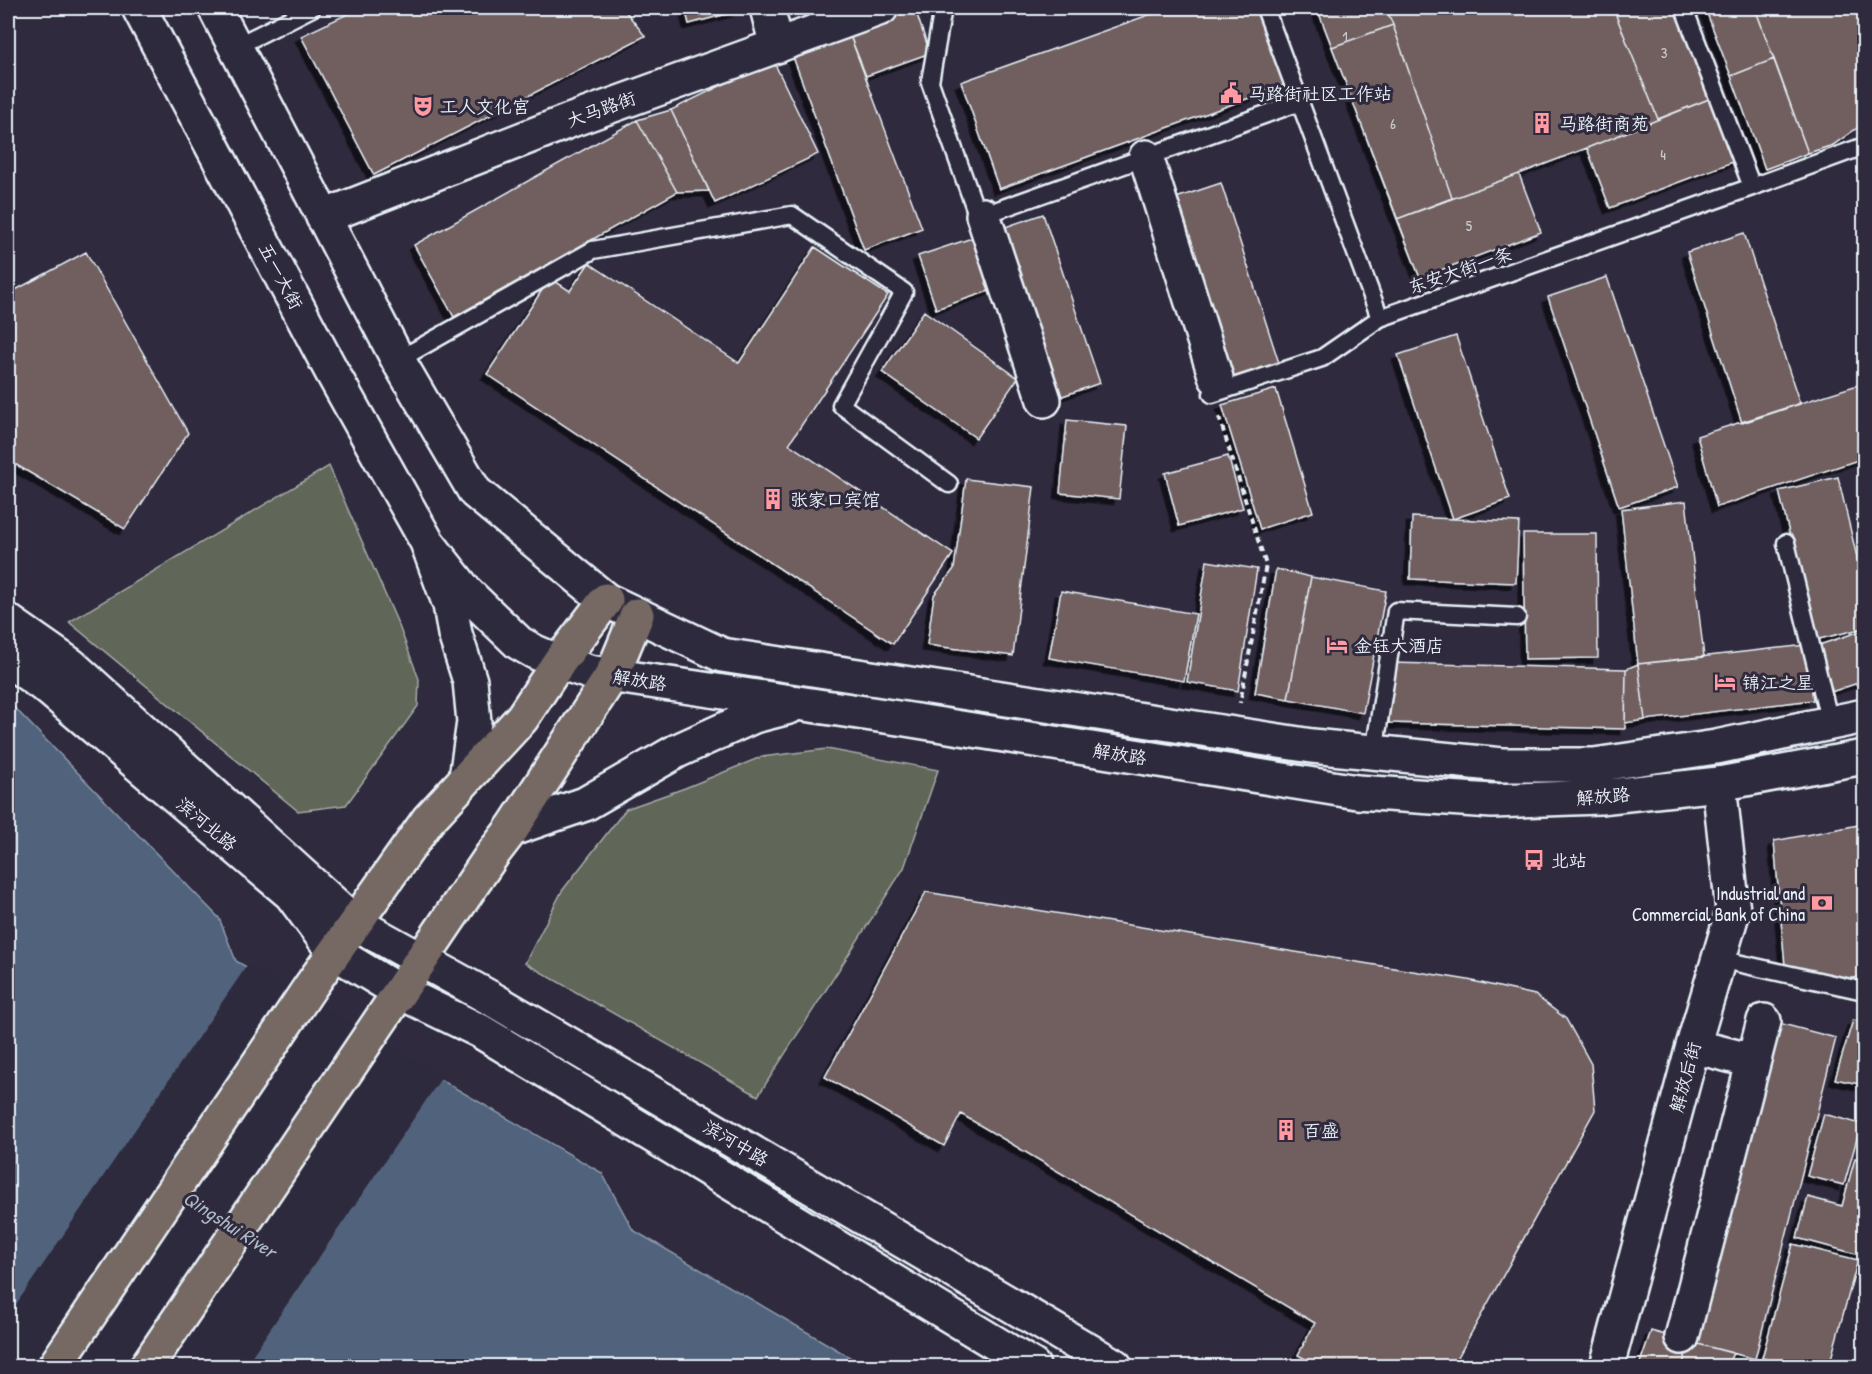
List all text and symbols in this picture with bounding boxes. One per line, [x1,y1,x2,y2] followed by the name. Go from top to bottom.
[1342,26,1348,47] house number: 1
[1661,42,1668,63] house number: 3
[1219,81,1243,105] public building icon: 马路街社区工作站
[1248,81,1392,106] place label: 马路街社区工作站
[563,85,639,133] street label: 大马路街
[411,94,435,118] theatre icon: 工人文化宫
[440,94,530,119] place label: 工人文化宫
[1530,111,1554,135] building icon: 马路街商苑
[1559,111,1649,136] place label: 马路街商苑
[1390,113,1396,134] house number: 6
[1660,144,1666,165] house number: 4
[1466,215,1473,236] house number: 5
[253,238,309,314] street label: 五一大街
[1405,241,1515,299] street label: 东安大街一条
[761,487,785,511] building icon: 张家口宾馆
[790,487,880,512] place label: 张家口宾馆
[1325,633,1349,657] hotel icon: 金钰大酒店
[1354,633,1444,658] place label: 金钰大酒店
[611,663,669,697] street label: 解放路
[1713,670,1737,694] hotel icon: 锦江之星
[1742,670,1814,695] place label: 锦江之星
[1091,737,1149,771] street label: 解放路
[1575,781,1631,811] street label: 解放路
[171,791,243,857] street label: 滨河北路
[1522,848,1546,872] bus stop icon: 北站
[1551,848,1587,873] place label: 北站
[1632,881,1805,927] place label: Industrial and Commercial Bank of China
[1810,891,1834,915] bank icon: Industrial and Commercial Bank of China
[1664,1039,1706,1115] street label: 解放后街
[699,1114,773,1172] street label: 滨河中路
[1274,1118,1298,1142] building icon: 百盛
[1303,1118,1339,1143] place label: 百盛
[178,1184,284,1266] water label: Qingshui River

